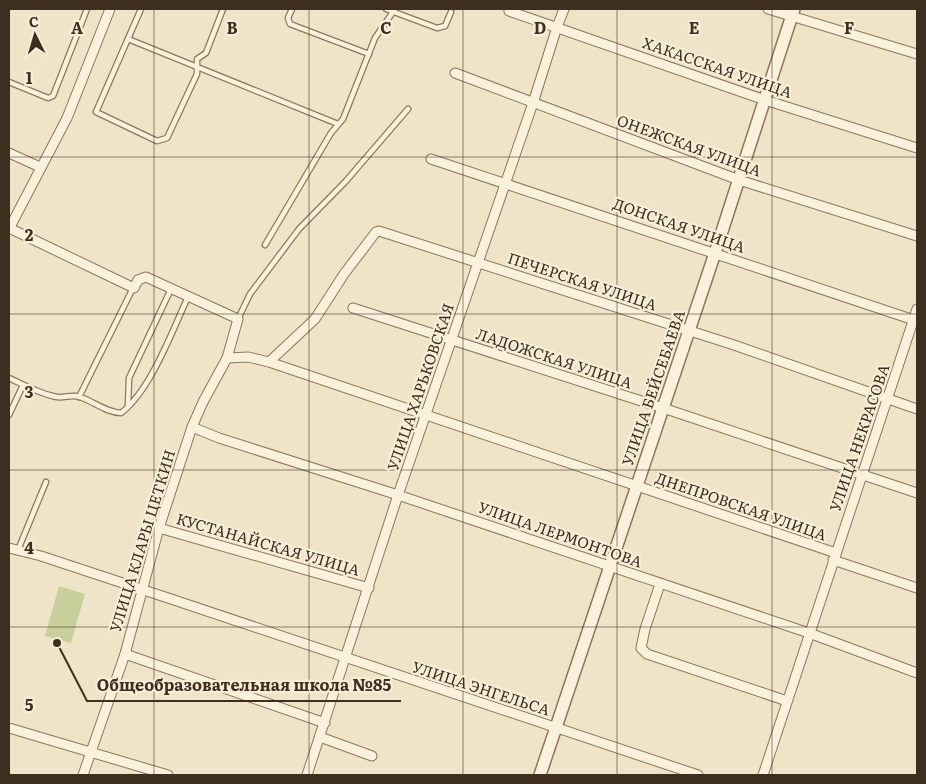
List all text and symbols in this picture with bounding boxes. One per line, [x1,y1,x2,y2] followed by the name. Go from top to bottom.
[10,10,60,60] north arrow
[28,11,40,31] text: С
[71,15,83,39] text: A
[226,15,238,39] text: B
[380,15,392,39] text: C
[534,15,546,39] text: D
[689,15,700,39] text: E
[844,15,854,39] text: F
[640,30,795,103] street label: ХАКАССКАЯ УЛИЦА
[26,65,33,89] text: 1
[614,108,765,181] street label: ОНЕЖСКАЯ УЛИЦА
[610,191,749,258] street label: ДОНСКАЯ УЛИЦА
[25,222,34,246] text: 2
[505,246,660,316] street label: ПЕЧЕРСКАЯ УЛИЦА
[380,300,459,473] street label: УЛИЦА ХАРЬКОВСКАЯ
[615,306,690,469] street label: УЛИЦА БЕЙСЕБАЕВА
[474,321,635,394] street label: ЛАДОЖСКАЯ УЛИЦА
[823,361,895,514] street label: УЛИЦА НЕКРАСОВА
[25,379,34,403] text: 3
[103,446,180,635] street label: УЛИЦА КЛАРЫ ЦЕТКИН
[653,465,830,546] street label: ДНЕПРОВСКАЯ УЛИЦА
[475,495,646,572] street label: УЛИЦА ЛЕРМОНТОВА
[174,506,363,581] street label: КУСТАНАЙСКАЯ УЛИЦА
[24,535,34,559] text: 4
[410,654,553,721] street label: УЛИЦА ЭНГЕЛЬСА
[87,670,401,701] callout: Общеобразовательная школа №85
[97,672,391,696] text: Общеобразовательная школа №85
[25,692,34,716] text: 5

